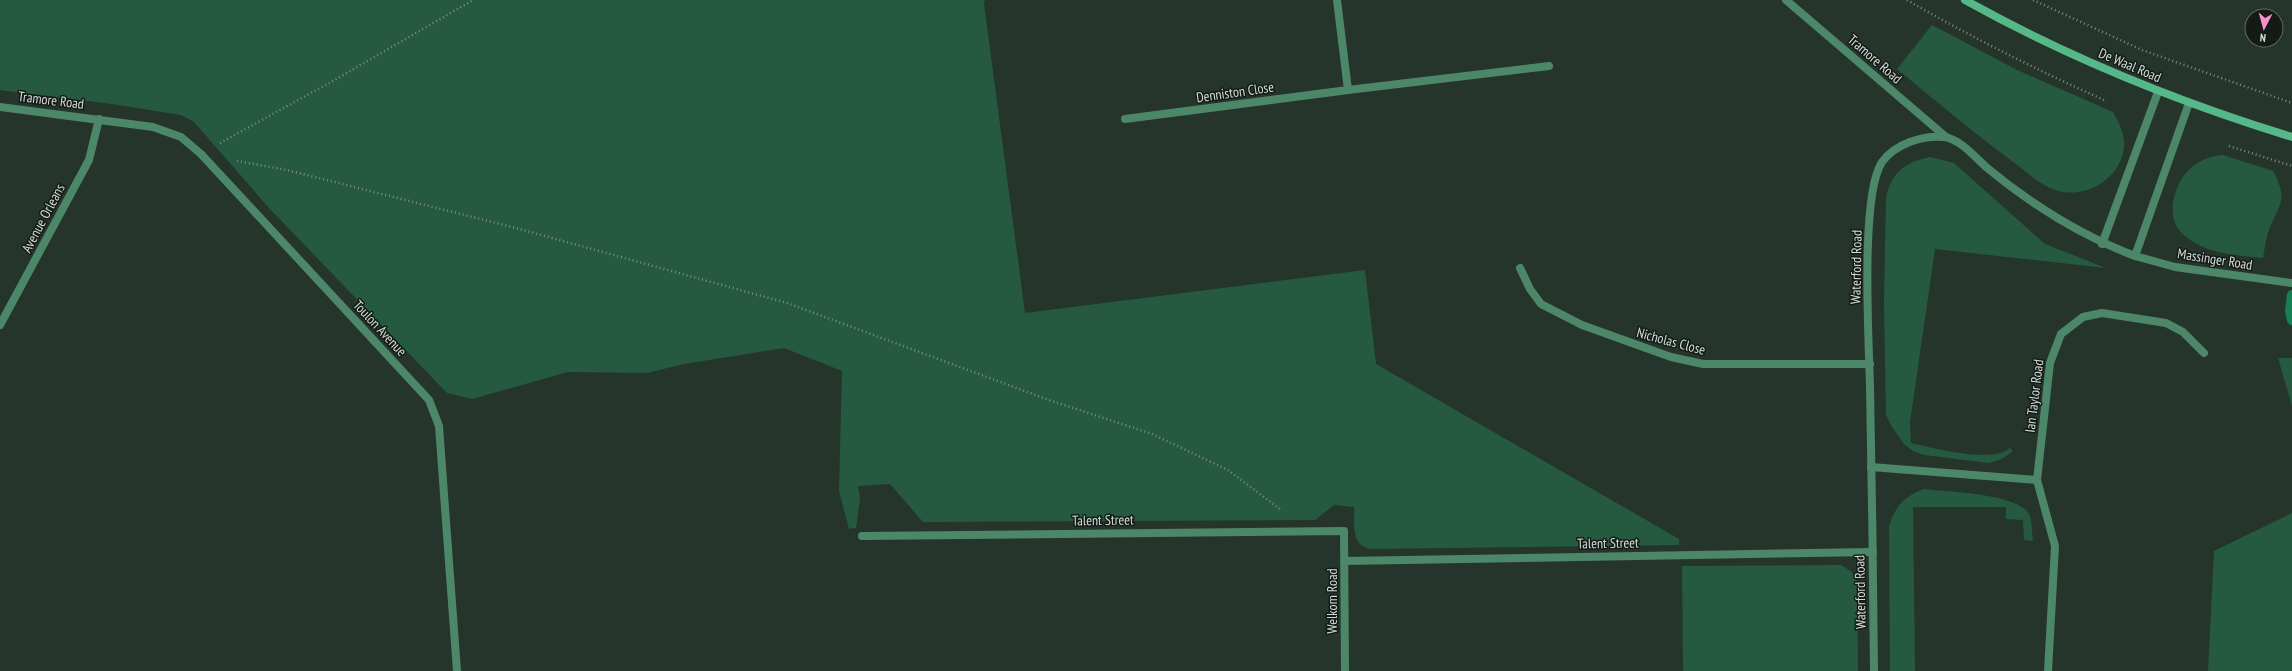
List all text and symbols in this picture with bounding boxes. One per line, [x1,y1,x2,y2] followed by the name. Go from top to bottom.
[2244,8,2284,48] north arrow
[1844,31,1906,87] street label: Tramore Road
[2259,31,2267,45] text: N
[2096,44,2164,86] street label: De Waal Road
[1195,78,1275,106] street label: Denniston Close
[17,87,85,113] street label: Tramore Road
[17,180,69,256] street label: Avenue Orleans
[1846,230,1866,304] street label: Waterford Road
[2176,244,2254,274] street label: Massinger Road
[349,296,411,360] street label: Toulon Avenue
[1635,323,1708,359] street label: Nicholas Close
[2021,358,2047,434] street label: Ian Taylor Road
[1072,510,1134,530] street label: Talent Street
[1577,533,1639,553] street label: Talent Street
[1850,555,1870,629] street label: Waterford Road
[1323,568,1341,634] street label: Welkom Road

